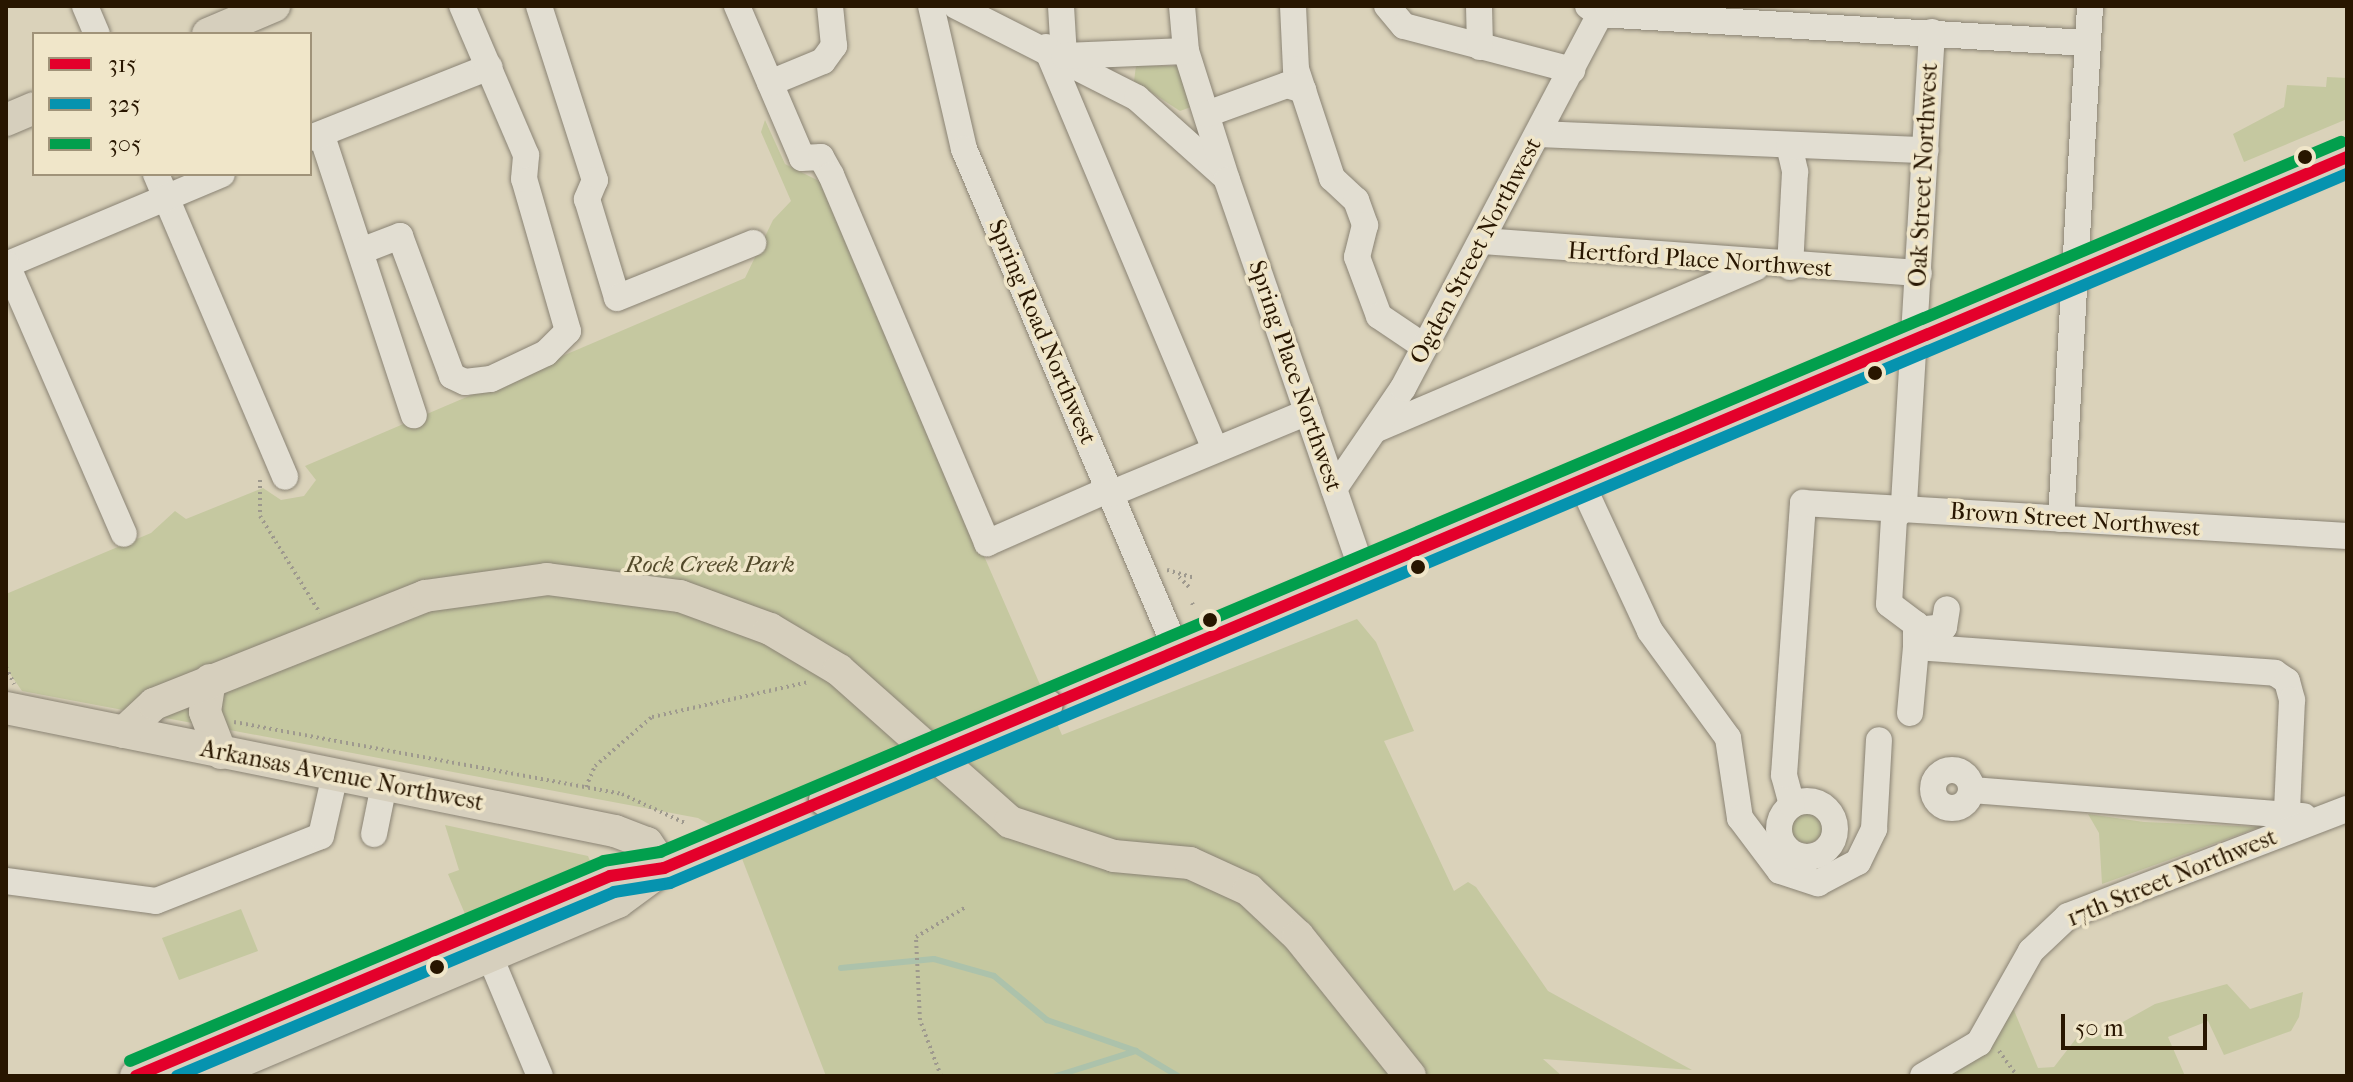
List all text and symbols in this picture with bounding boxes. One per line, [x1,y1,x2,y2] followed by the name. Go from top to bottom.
[32,32,312,176] legend
[108,50,137,78] text: 315
[1904,62,1944,288] street label: Oak Street Northwest
[108,90,141,118] text: 325
[108,130,141,158] text: 305
[1404,133,1548,369] street label: Ogden Street Northwest
[2297,149,2313,165] unlabelled marker
[982,215,1102,449] street label: Spring Road Northwest
[1567,236,1833,284] street label: Hertford Place Northwest
[1242,257,1348,495] street label: Spring Place Northwest
[1867,365,1883,381] unlabelled marker
[1949,497,2201,543] street label: Brown Street Northwest
[625,551,795,579] park label: Rock Creek Park
[1410,559,1426,575] unlabelled marker
[1202,612,1218,628] unlabelled marker
[198,734,486,818] street label: Arkansas Avenue Northwest
[2063,823,2281,933] street label: 17th Street Northwest
[429,959,445,975] unlabelled marker
[2065,998,2211,1048] scale bar
[2075,1014,2124,1042] text: 50 m

